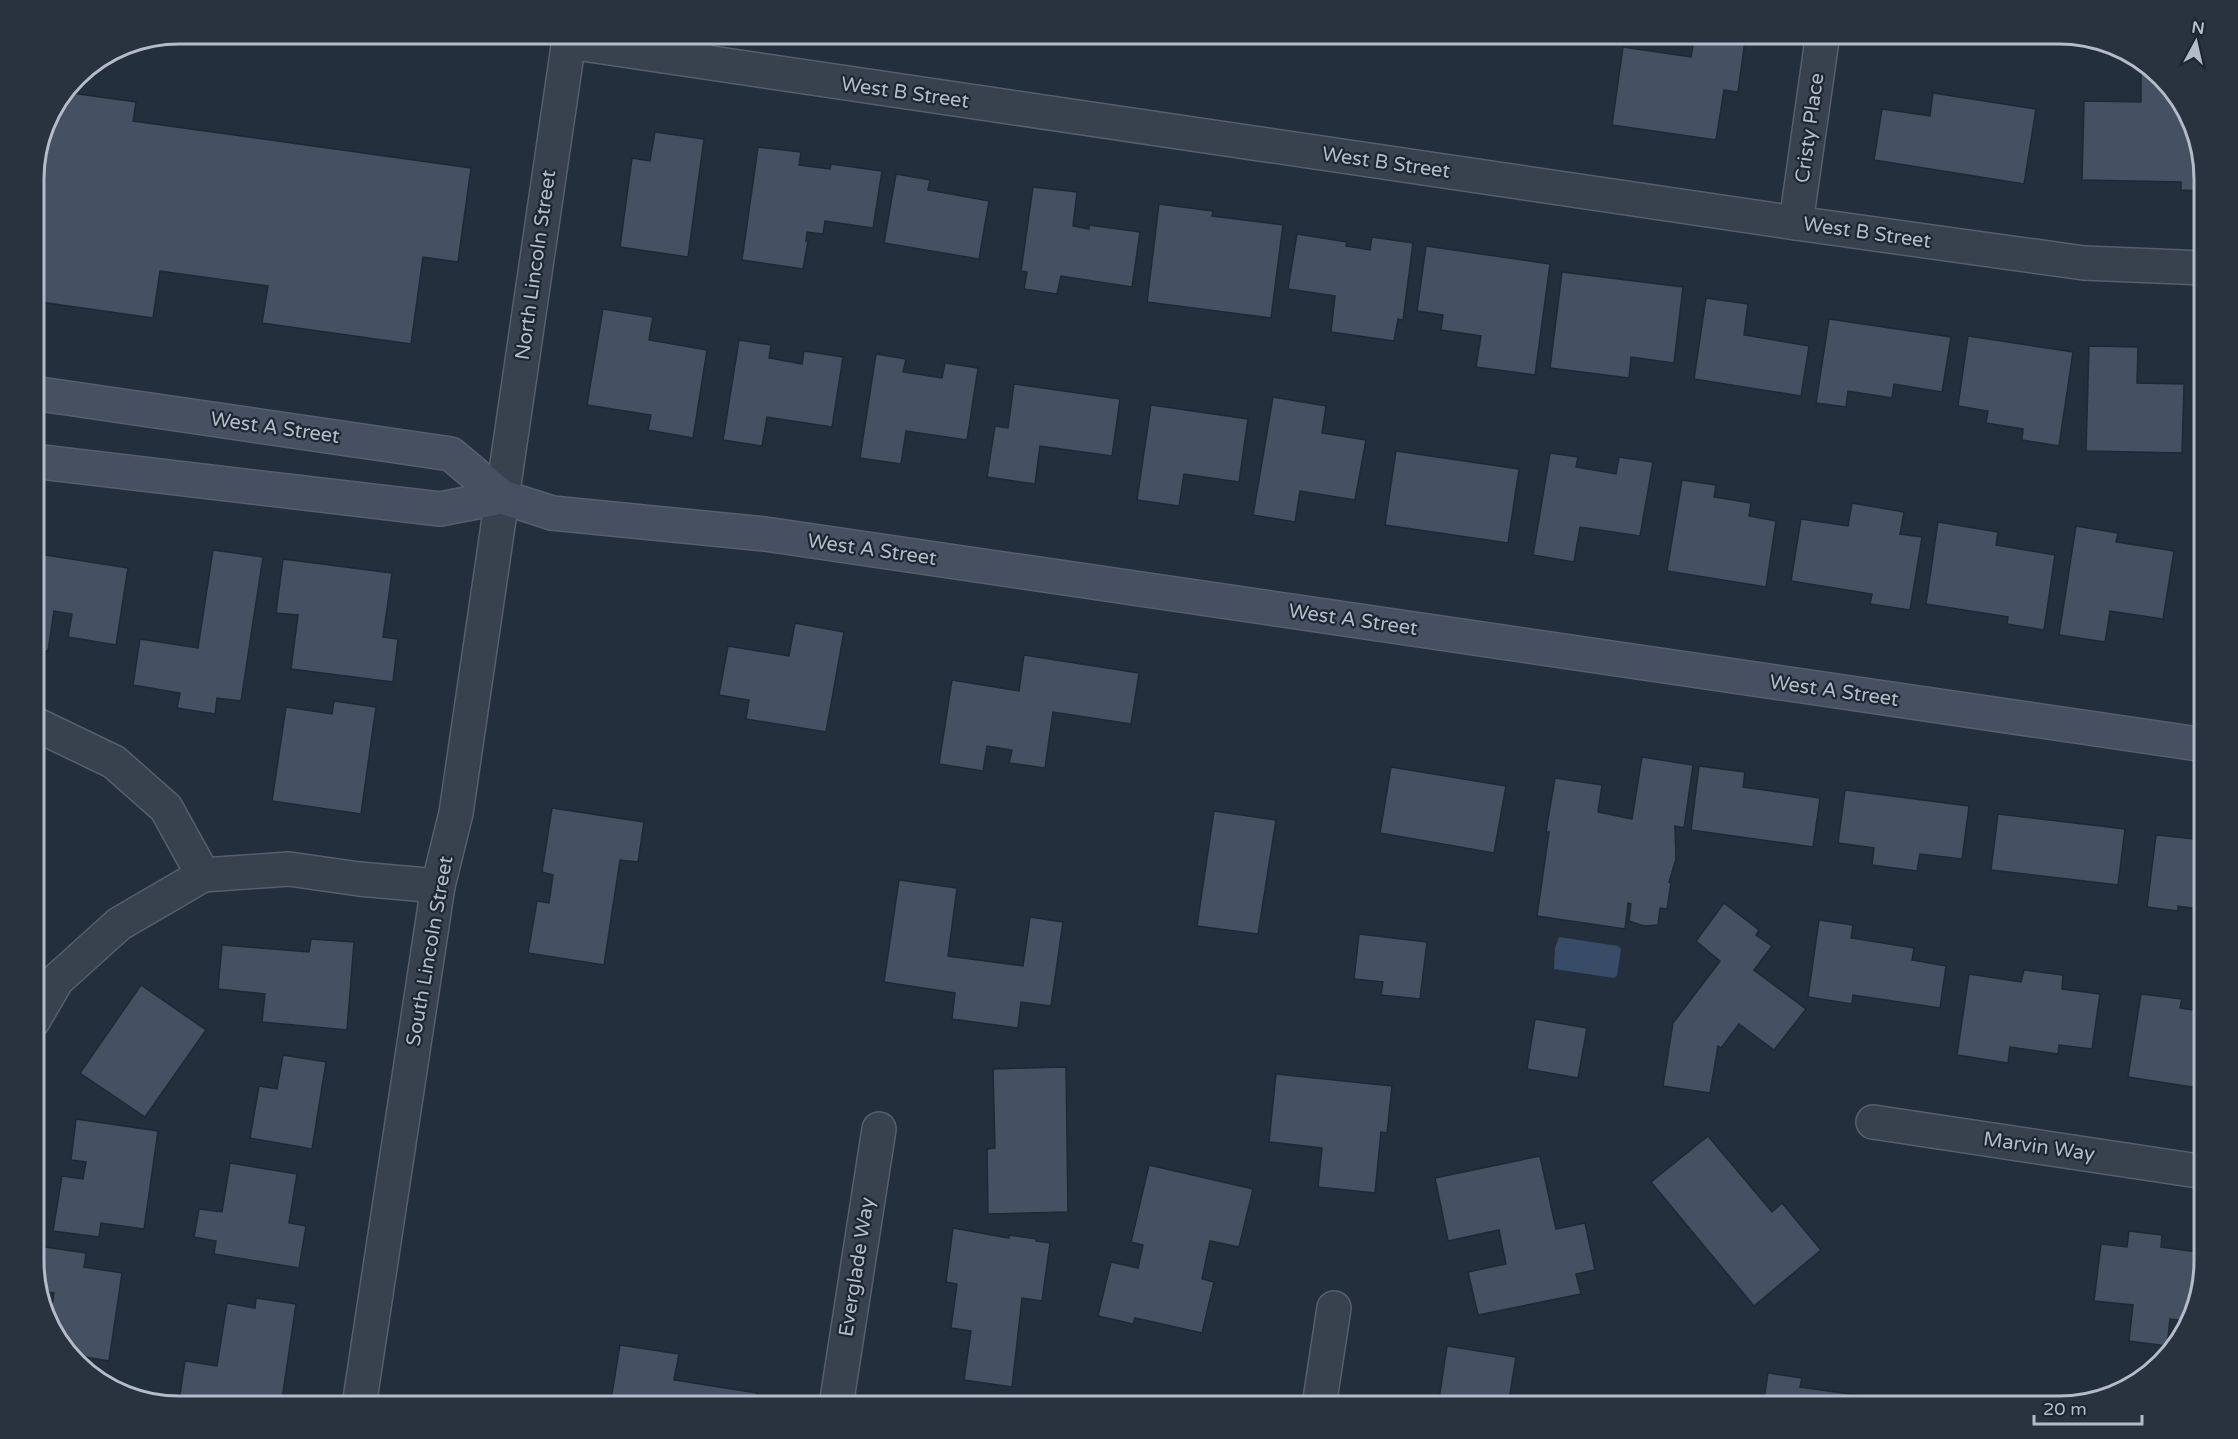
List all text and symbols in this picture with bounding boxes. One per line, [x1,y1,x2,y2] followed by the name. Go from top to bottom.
[2166,12,2226,72] north arrow
[2190,17,2206,39] text: N
[1790,71,1830,185] street label: Cristy Place
[839,72,971,114] street label: West B Street
[1320,142,1452,184] street label: West B Street
[511,168,561,362] street label: North Lincoln Street
[1801,212,1933,254] street label: West B Street
[209,407,342,449] street label: West A Street
[806,529,939,571] street label: West A Street
[1287,599,1420,641] street label: West A Street
[1768,670,1901,712] street label: West A Street
[401,854,459,1048] street label: South Lincoln Street
[1982,1127,2097,1167] street label: Marvin Way
[834,1195,880,1338] street label: Everglade Way
[2034,1388,2142,1426] scale bar
[2043,1398,2087,1420] text: 20 m

